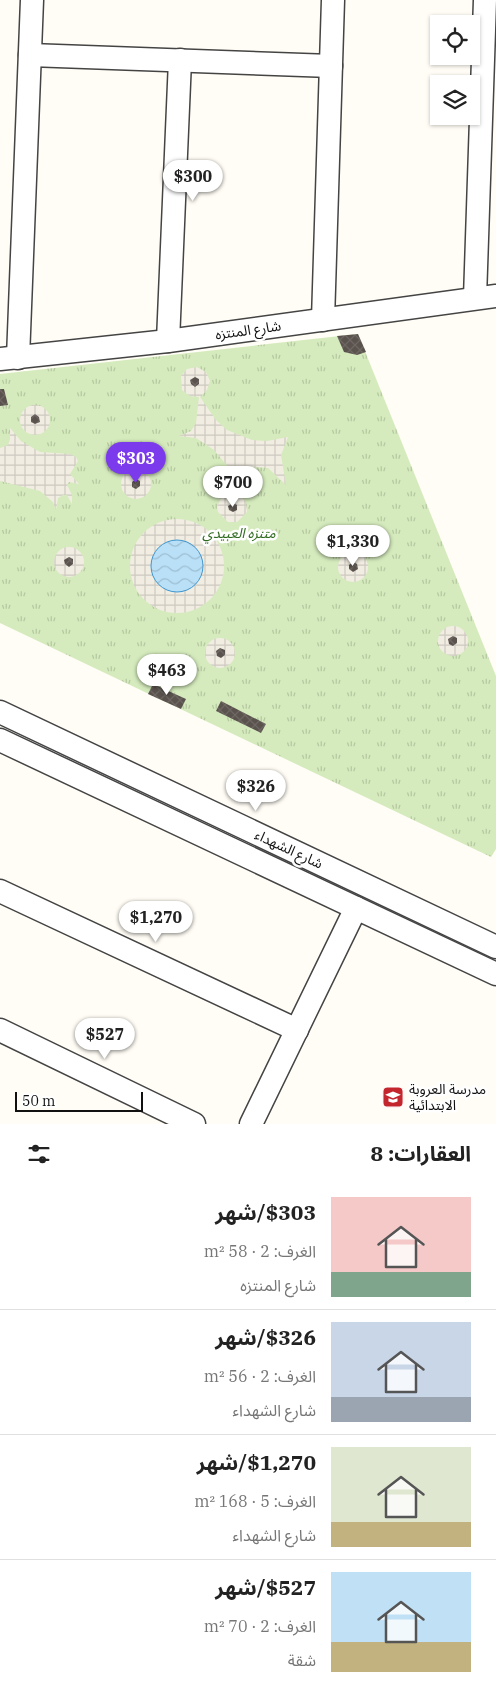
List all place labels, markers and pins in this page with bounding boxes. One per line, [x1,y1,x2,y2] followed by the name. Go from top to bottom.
[163,160,223,202] pin: $300
[106,442,166,484] pin: $303
[203,466,263,508] pin: $700
[312,524,394,567] pin: $1,330
[137,654,197,696] pin: $463
[226,770,286,812] pin: $326
[115,900,197,943] pin: $1,270
[75,1018,135,1060] pin: $527
[409,1080,486,1114] place label: مدرسة العروبة الابتدائية
[381,1085,405,1109] school or university icon: مدرسة العروبة الابتدائية

